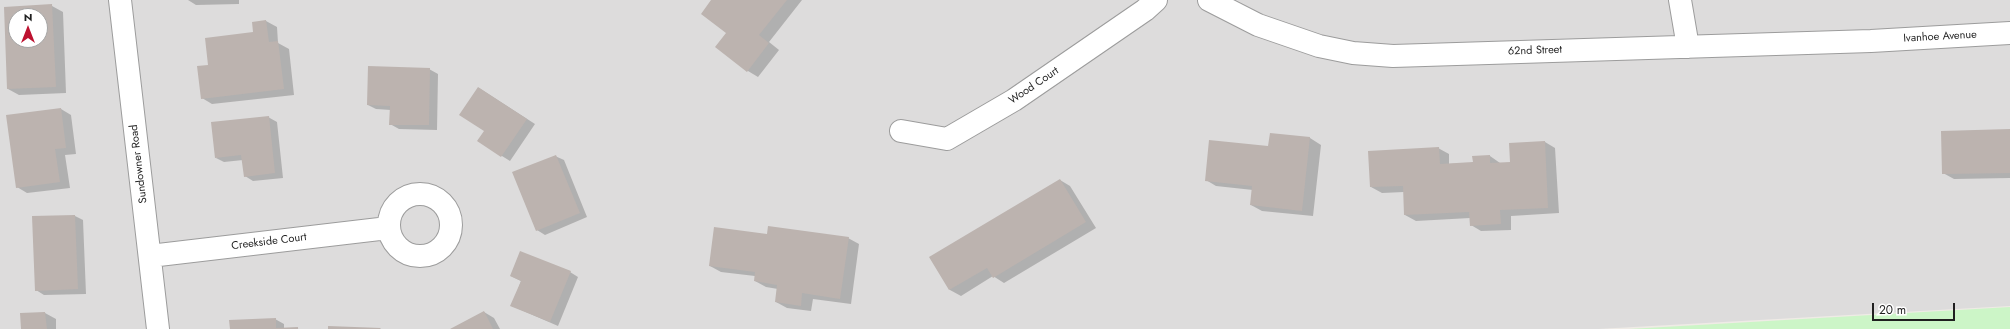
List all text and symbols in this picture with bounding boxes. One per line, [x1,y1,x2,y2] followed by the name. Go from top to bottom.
[8,8,48,48] north arrow
[24,9,32,25] text: N
[1903,28,1977,46] street label: Ivanhoe Avenue
[1508,43,1562,59] street label: 62nd Street
[1007,65,1061,107] street label: Wood Court
[128,124,150,204] street label: Sundowner Road
[231,231,307,253] street label: Creekside Court
[1874,295,1957,321] scale bar
[1879,301,1906,319] text: 20 m

